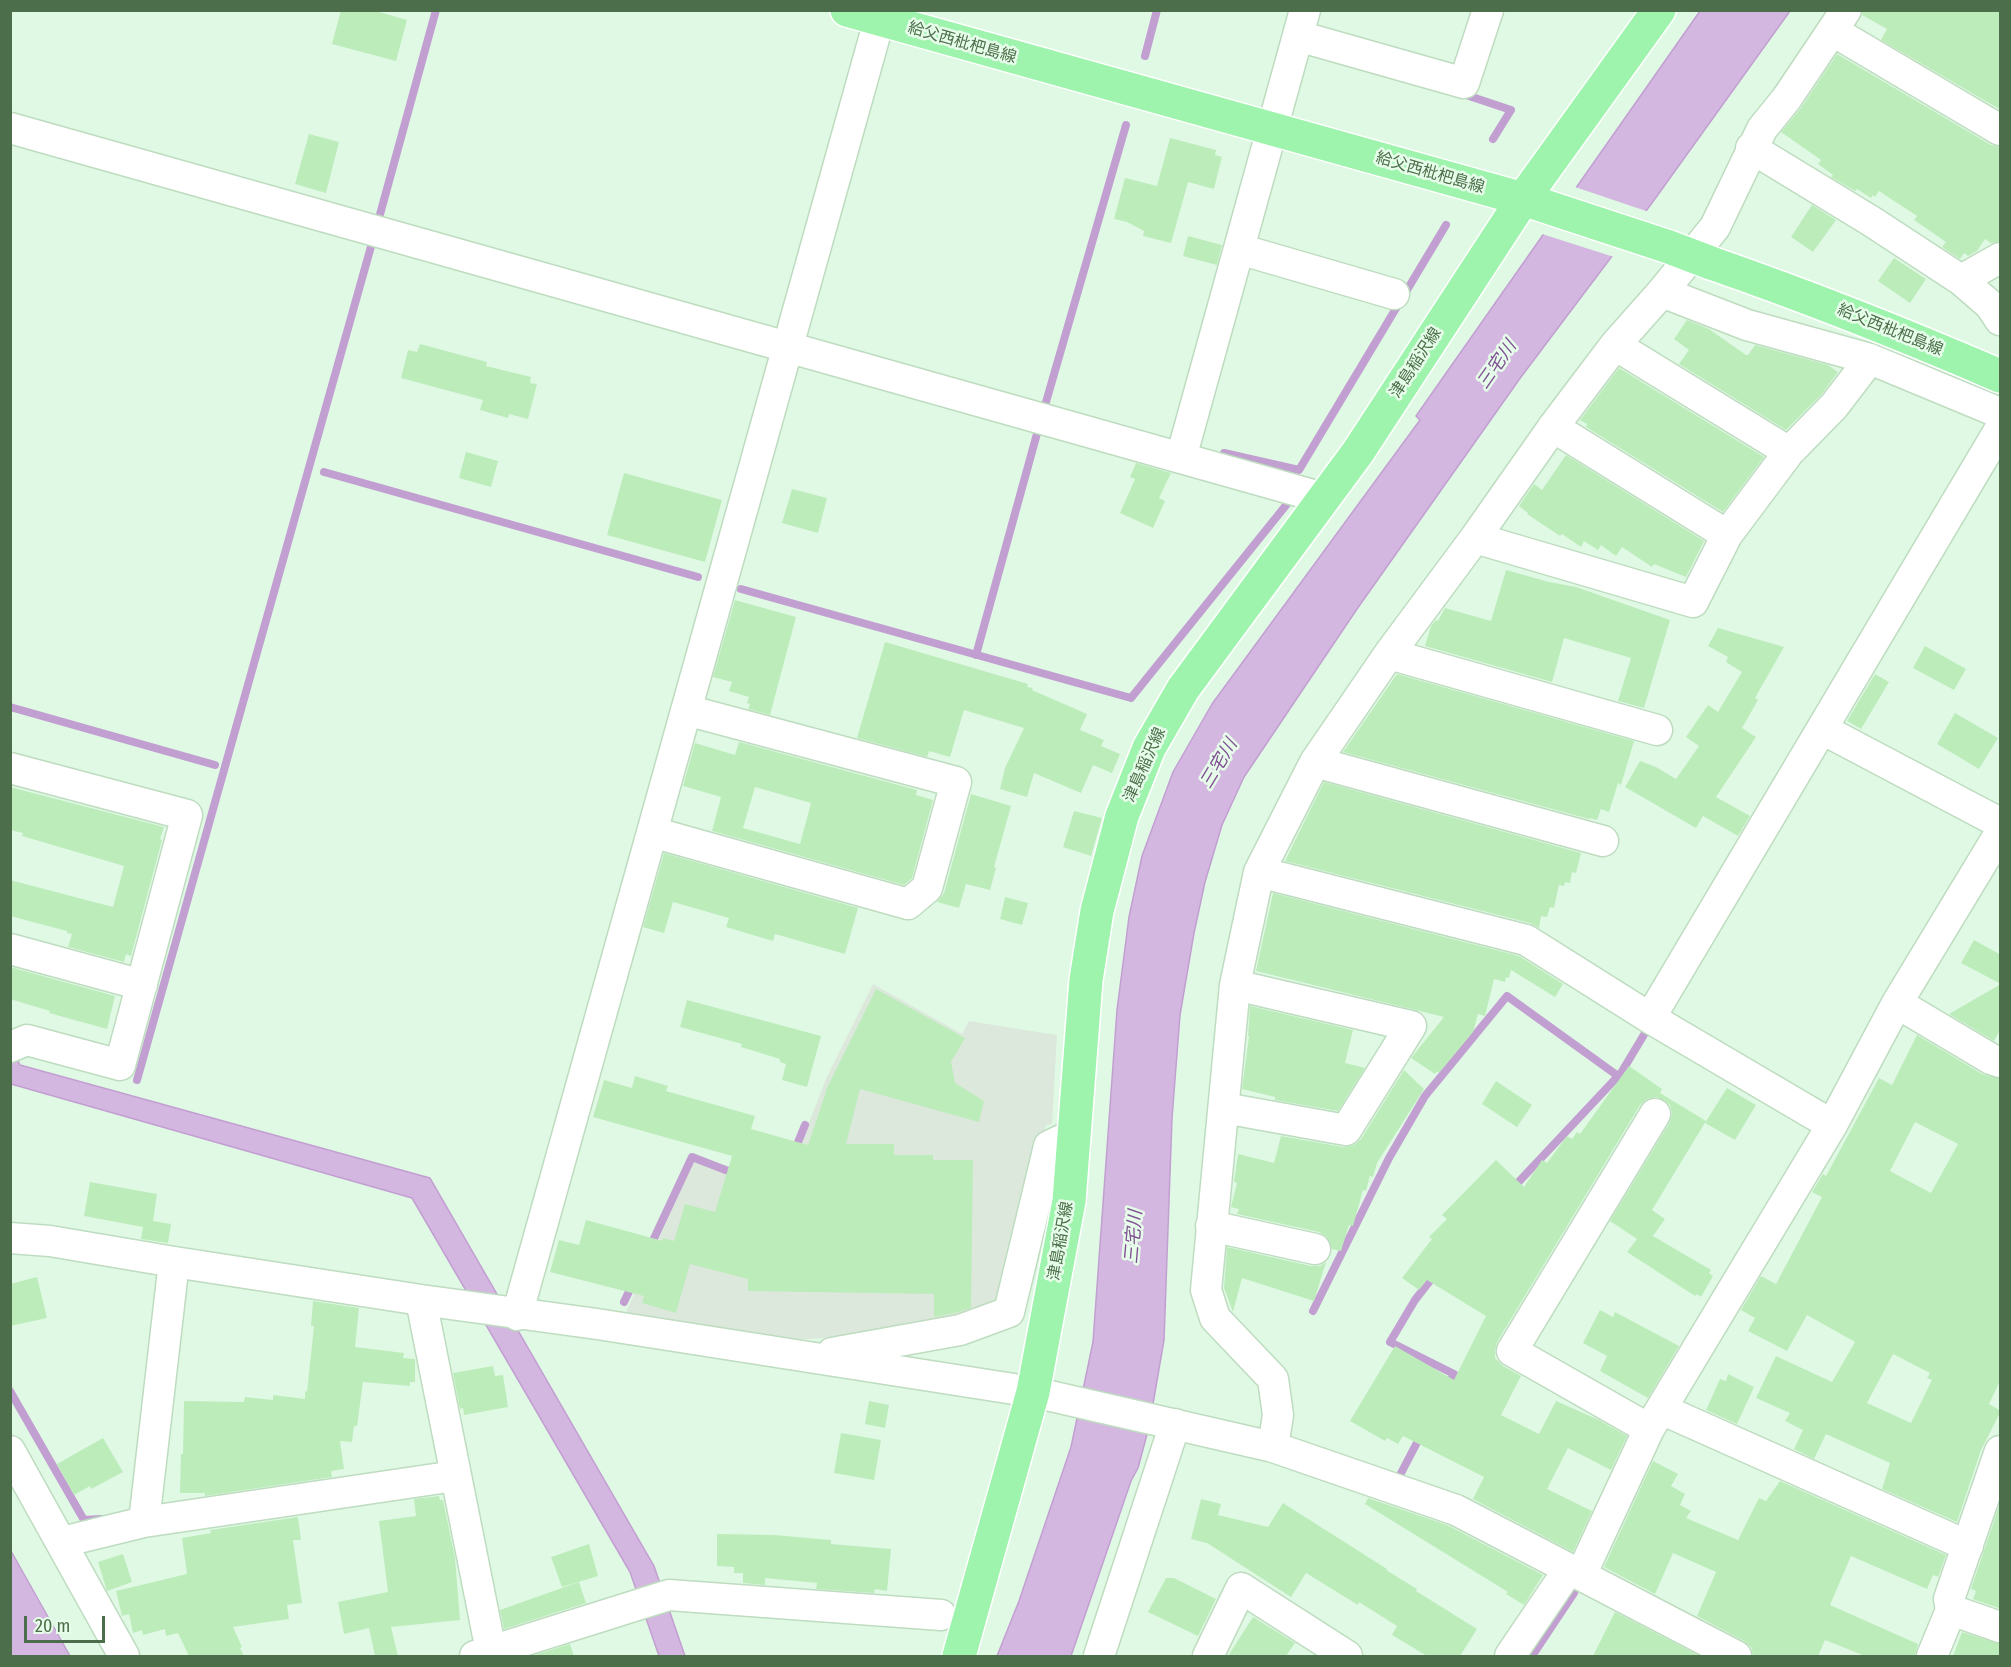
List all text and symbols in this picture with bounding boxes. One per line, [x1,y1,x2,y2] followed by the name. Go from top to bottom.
[906,18,1018,68] street label: 給父西枇杷島線
[1374,148,1486,198] street label: 給父西枇杷島線
[1834,300,1946,360] street label: 給父西枇杷島線
[1386,324,1446,402] street label: 津島稲沢線
[1473,337,1521,393] water label: 三宅川
[1120,725,1170,805] street label: 津島稲沢線
[1196,735,1242,793] water label: 三宅川
[1045,1200,1077,1282] street label: 津島稲沢線
[1121,1209,1147,1265] water label: 三宅川
[27,1604,108,1642] scale bar
[35,1615,70,1637] text: 20 m

